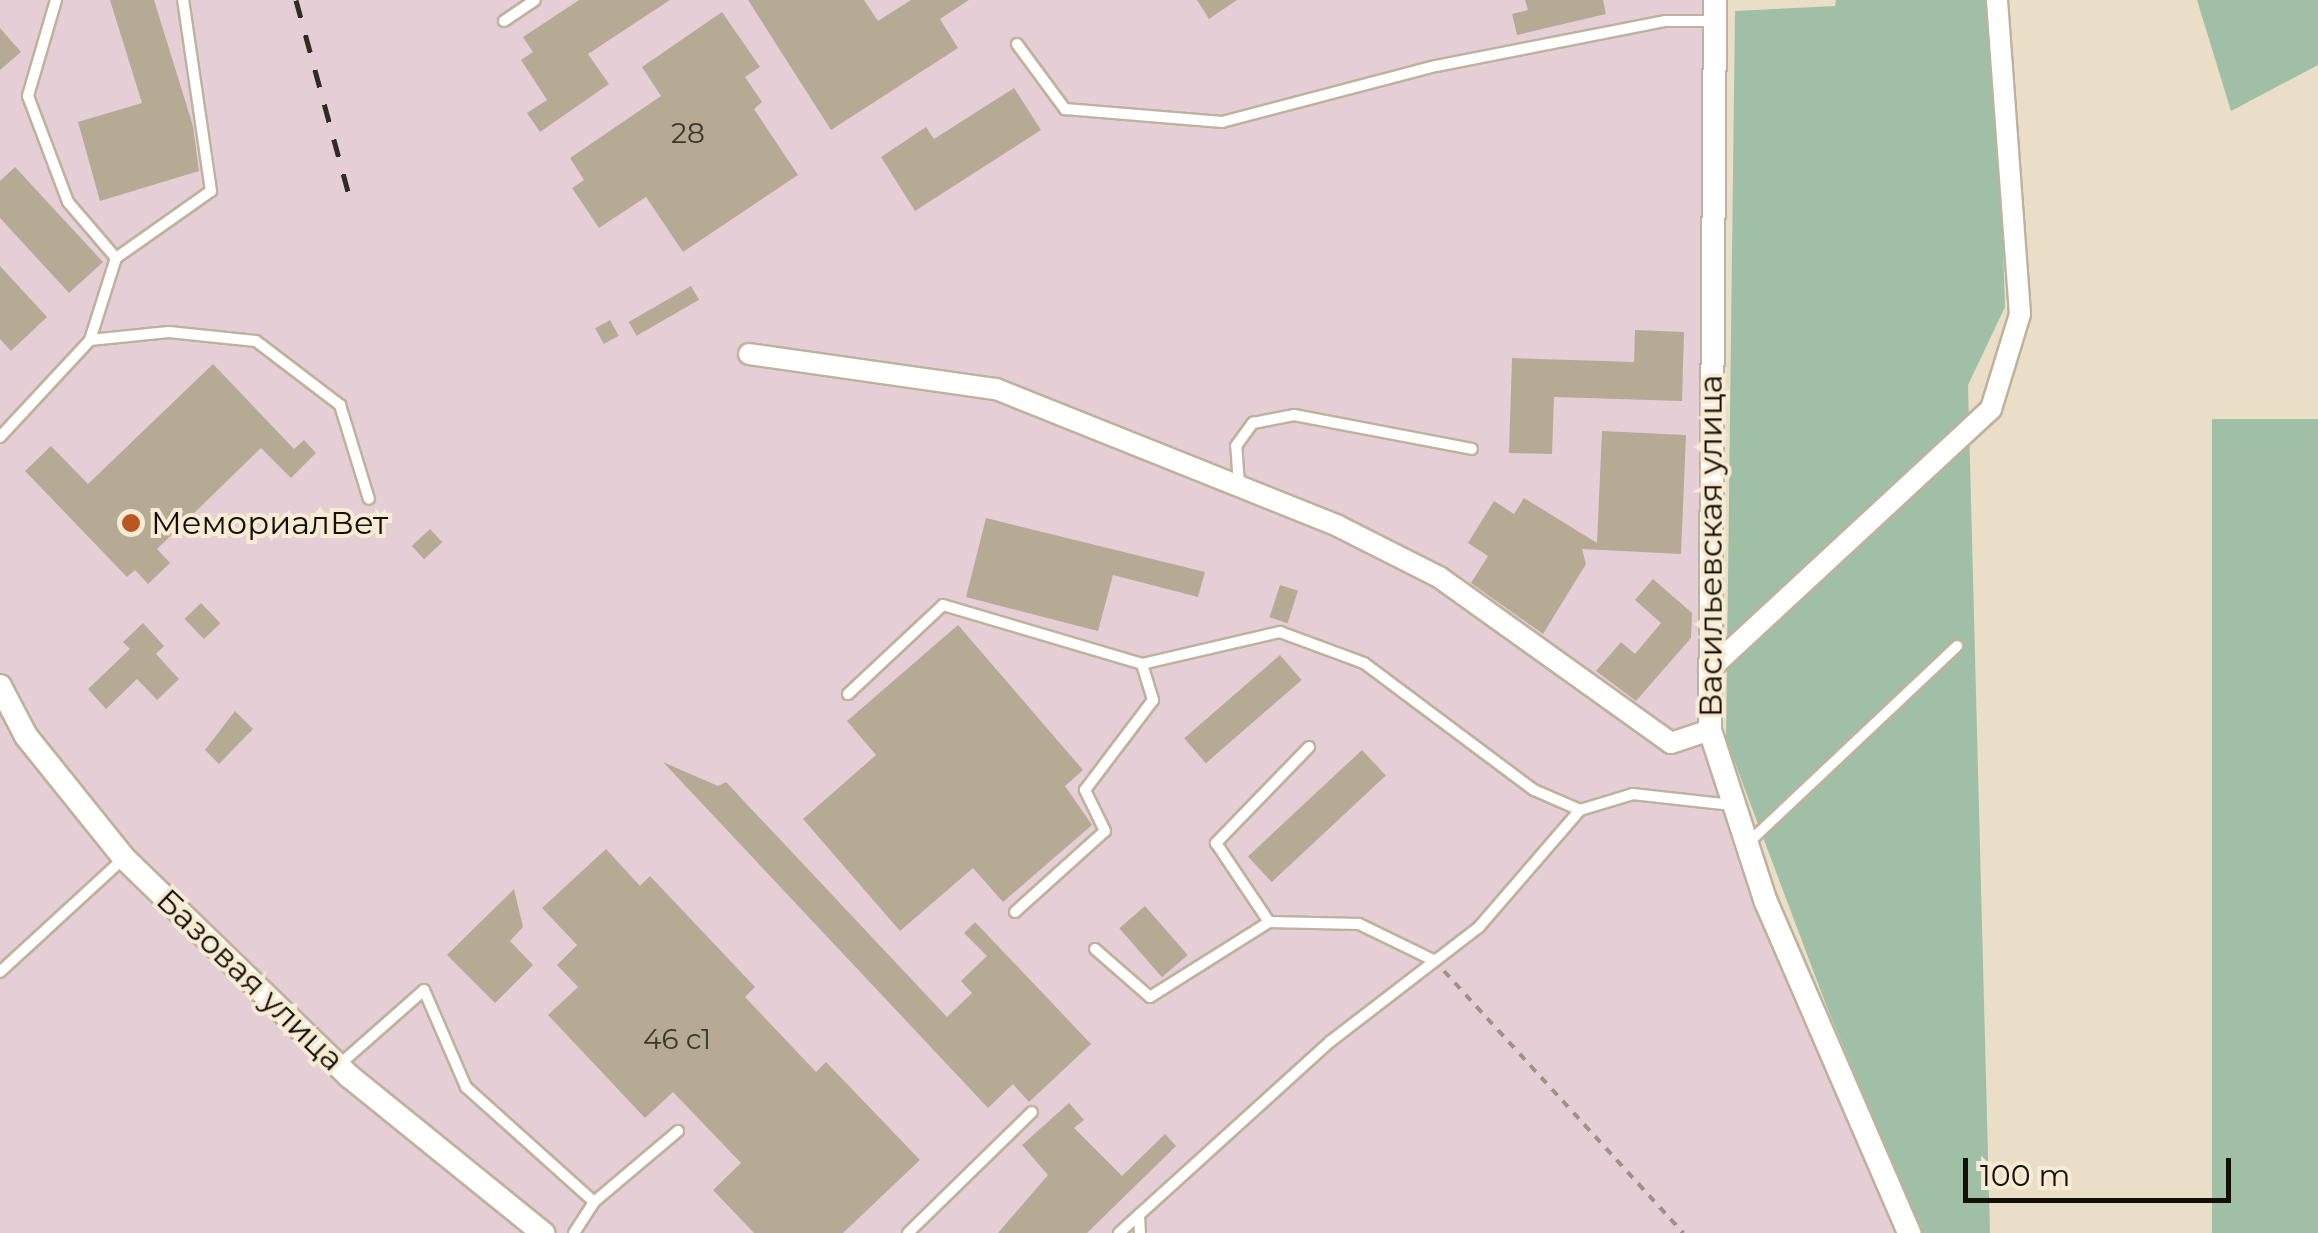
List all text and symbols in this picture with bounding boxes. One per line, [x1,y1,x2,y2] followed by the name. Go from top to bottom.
[671,116,705,150] house number: 28
[1692,375,1730,717] street label: Васильевская улица
[151,504,388,542] place label: МемориалВет
[120,512,142,534] marker: МемориалВет
[149,881,351,1079] street label: Базовая улица
[643,1022,711,1056] house number: 46 с1
[1968,1138,2236,1200] scale bar
[1980,1157,2070,1194] text: 100 m

